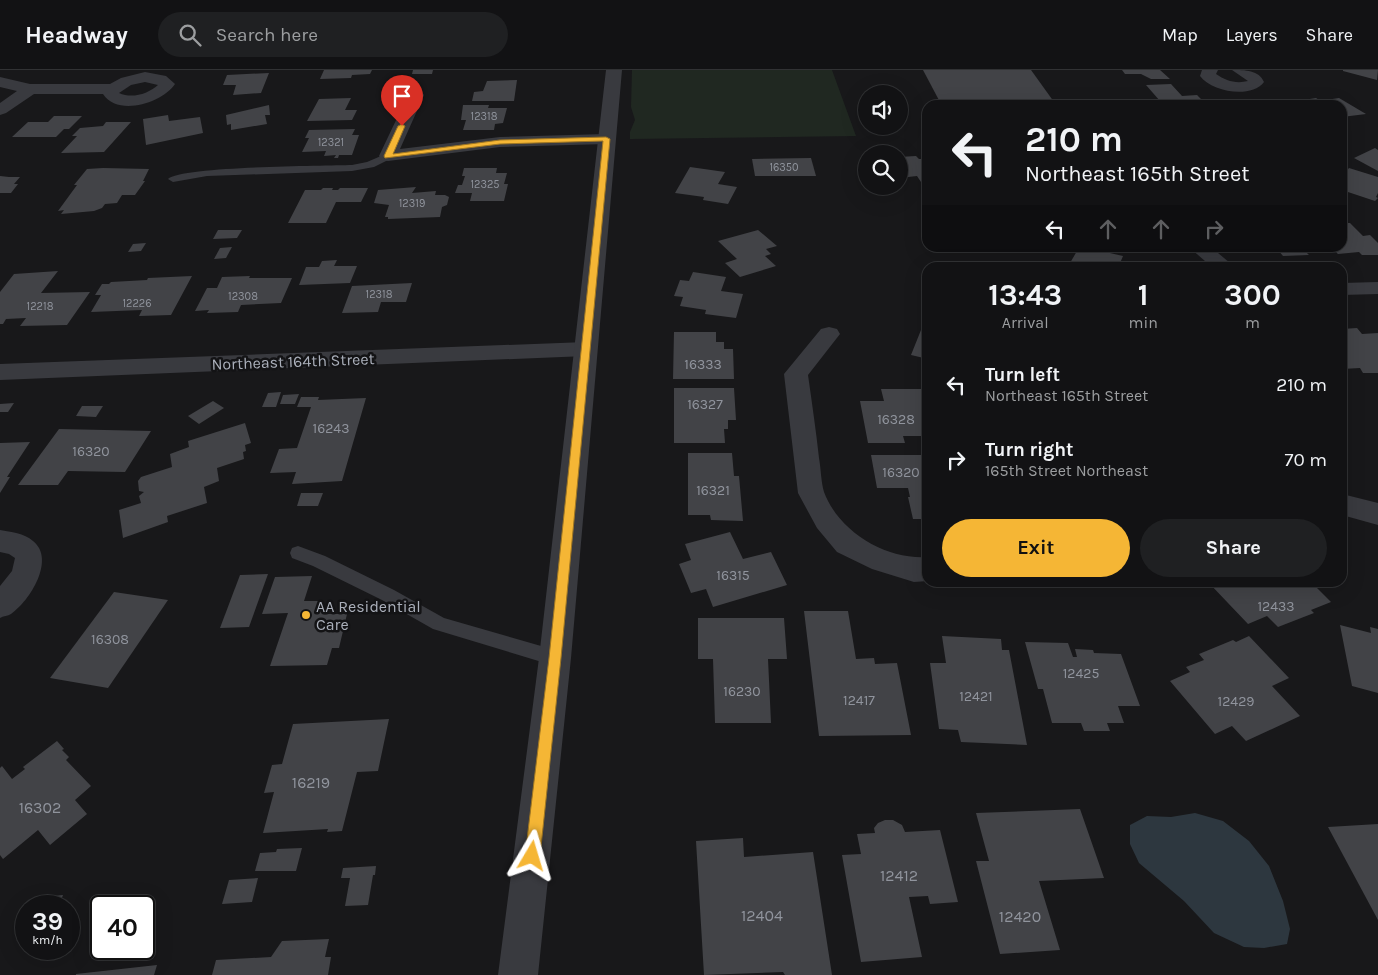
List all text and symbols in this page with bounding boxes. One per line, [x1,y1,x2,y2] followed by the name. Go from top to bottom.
[158,12,508,57] search box
[25,21,128,49] text: Headway
[176,21,204,49] icon: search
[216,24,318,46] text: Search here
[1162,24,1198,46] text: Map
[1226,24,1278,46] text: Layers
[1306,24,1353,46] text: Share
[381,75,423,126] pin
[388,82,416,110] icon: arrive
[858,85,908,195] map controls
[858,85,908,135] button: sound
[471,110,498,123] house number: 12318
[1025,119,1123,160] text: 210 m
[942,120,1007,185] icon: left
[318,136,344,149] house number: 12321
[858,145,908,195] button: search
[769,161,799,174] house number: 16350
[1025,161,1250,187] text: Northeast 165th Street
[470,178,500,191] house number: 12325
[399,197,425,210] house number: 12319
[1041,215,1069,243] icon: left
[1094,215,1122,243] icon: ahead
[1147,215,1175,243] icon: ahead
[1200,215,1228,243] icon: right
[988,277,1062,313] text: 13:43
[1138,277,1149,313] text: 1
[1224,277,1281,313] text: 300
[366,288,393,301] house number: 12318
[228,290,258,303] house number: 12308
[122,297,152,310] house number: 12226
[27,300,54,313] house number: 12218
[1002,313,1049,332] text: Arrival
[1128,313,1158,332] text: min
[1245,313,1260,332] text: m
[211,349,375,374] street label: Northeast 164th Street
[684,356,722,373] house number: 16333
[985,364,1060,386] text: Turn left
[942,371,970,399] icon: left
[1276,374,1327,396] text: 210 m
[985,386,1148,405] text: Northeast 165th Street
[687,396,723,413] house number: 16327
[877,411,915,428] house number: 16328
[313,420,349,437] house number: 16243
[985,439,1074,461] text: Turn right
[72,443,110,460] house number: 16320
[942,446,970,474] icon: right
[1285,449,1327,471] text: 70 m
[985,461,1148,480] text: 165th Street Northeast
[882,464,920,481] house number: 16320
[696,482,730,499] house number: 16321
[942,519,1130,577] button: Exit
[1140,519,1327,577] button: Share
[716,567,750,584] house number: 16315
[316,597,421,634] place label: AA Residential Care
[1257,598,1295,615] house number: 12433
[300,609,312,621] marker: AA Residential Care
[91,631,129,648] house number: 16308
[1063,665,1099,682] house number: 12425
[723,683,761,700] house number: 16230
[959,688,993,705] house number: 12421
[843,692,875,709] house number: 12417
[1218,693,1254,710] house number: 12429
[292,773,330,792] house number: 16219
[19,798,61,817] house number: 16302
[505,829,557,881] position arrow
[880,866,918,885] house number: 12412
[90,895,155,960] speed limit sign: 40
[741,906,783,925] house number: 12404
[32,907,63,936] text: 39
[999,907,1041,926] house number: 12420
[32,933,63,947] text: km/h

